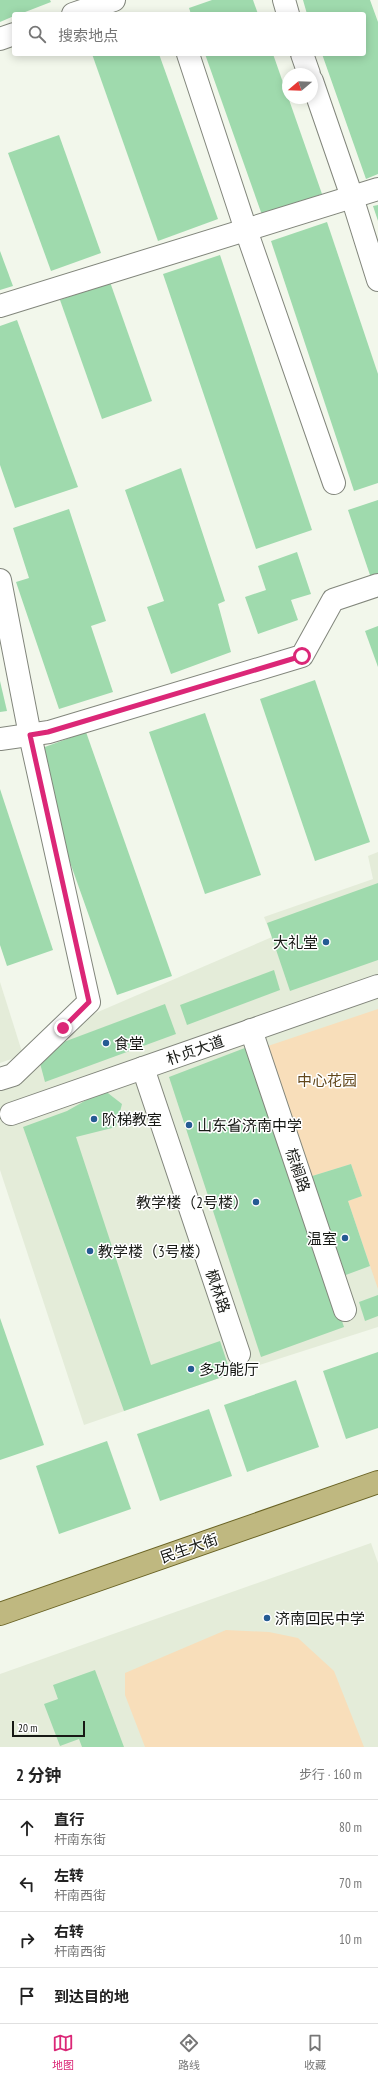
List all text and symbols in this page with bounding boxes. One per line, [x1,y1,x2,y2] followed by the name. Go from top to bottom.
[12,12,366,56] search box
[26,23,48,45] icon: search
[58,26,118,45] text: 搜索地点
[282,68,318,104] north arrow
[293,647,311,665] route start
[273,933,318,952] place label: 大礼堂
[321,937,331,947] marker: 大礼堂
[54,1019,72,1037] route end
[164,1031,226,1069] street label: 朴贞大道
[114,1034,144,1053] place label: 食堂
[101,1038,111,1048] marker: 食堂
[297,1071,357,1090] park label: 中心花园
[102,1110,162,1129] place label: 阶梯教室
[89,1114,99,1124] marker: 阶梯教室
[197,1116,302,1135] place label: 山东省济南中学
[184,1120,194,1130] marker: 山东省济南中学
[282,1146,314,1194] street label: 棕榈路
[136,1193,248,1212] place label: 教学楼（2号楼）
[251,1197,261,1207] marker: 教学楼（2号楼）
[307,1229,337,1248] place label: 温室
[340,1233,350,1243] marker: 温室
[98,1242,210,1261] place label: 教学楼（3号楼）
[85,1246,95,1256] marker: 教学楼（3号楼）
[202,1267,234,1315] street label: 枫林路
[199,1360,259,1379] place label: 多功能厅
[186,1364,196,1374] marker: 多功能厅
[158,1529,220,1567] street label: 民生大街
[275,1609,365,1628] place label: 济南回民中学
[262,1613,272,1623] marker: 济南回民中学
[12,1719,85,1738] scale bar
[18,1721,37,1735] text: 20 m
[16,1764,62,1786] text: 2 分钟
[299,1766,362,1783] text: 步行 · 160 m
[54,1810,84,1829] text: 直行
[16,1817,38,1839] icon: ahead
[339,1819,362,1836] text: 80 m
[54,1831,106,1848] text: 杆南东街
[54,1866,84,1885] text: 左转
[16,1873,38,1895] icon: left
[339,1875,362,1892] text: 70 m
[54,1887,106,1904] text: 杆南西街
[54,1922,84,1941] text: 右转
[16,1929,38,1951] icon: right
[339,1931,362,1948] text: 10 m
[54,1943,106,1960] text: 杆南西街
[16,1985,38,2007] icon: arrive
[54,1987,129,2006] text: 到达目的地
[52,2032,74,2072] tab: 地图
[178,2032,200,2072] tab: 路线
[304,2032,326,2072] tab: 收藏

